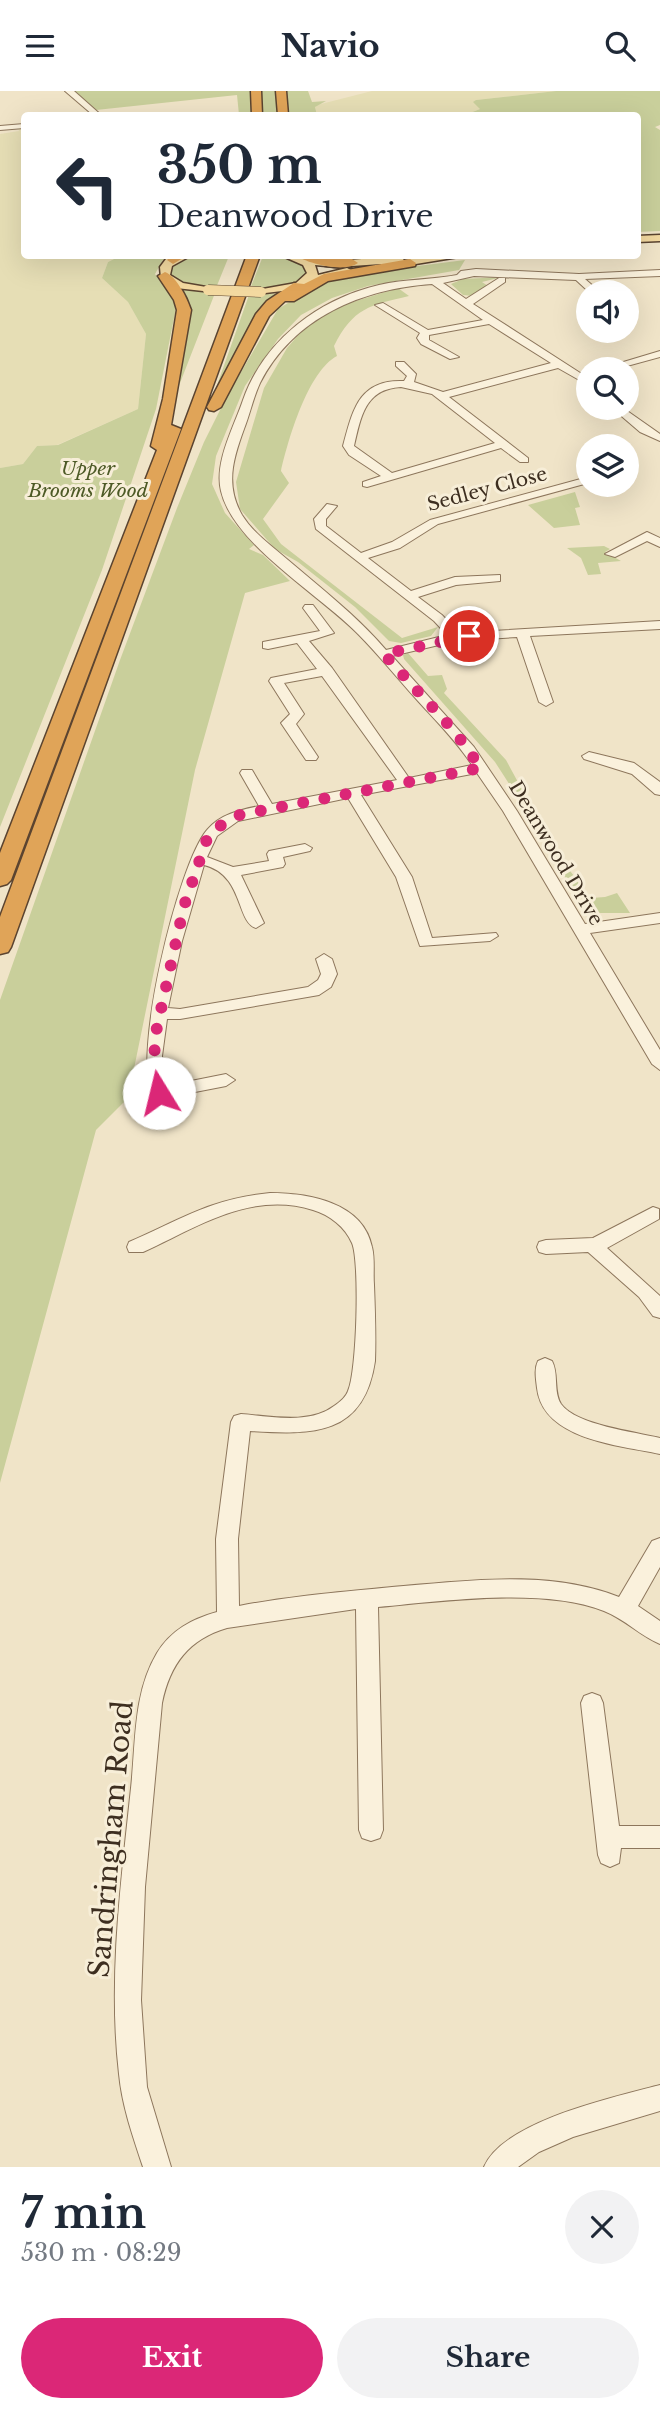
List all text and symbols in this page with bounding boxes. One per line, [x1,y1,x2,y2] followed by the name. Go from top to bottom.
[280,26,380,66] text: Navio
[21,27,59,65] icon: menu
[601,27,639,65] icon: search
[157,135,322,196] text: 350 m
[42,140,133,231] icon: left
[157,196,434,236] text: Deanwood Drive
[576,280,639,497] map controls
[576,280,639,343] button: sound
[576,357,639,420] button: search
[576,434,639,497] button: layers
[27,457,149,502] park label: Upper Brooms Wood
[425,462,549,516] street label: Sedley Close
[439,606,499,666] pin
[450,617,488,655] icon: arrive
[504,777,608,929] street label: Deanwood Drive
[122,1056,196,1130] position arrow
[81,1699,141,1979] street label: Sandringham Road
[21,2187,146,2239] text: 7 min
[565,2190,639,2264] button: close
[21,2239,182,2267] text: 530 m · 08:29
[21,2318,323,2398] button: Exit
[337,2318,639,2398] button: Share

